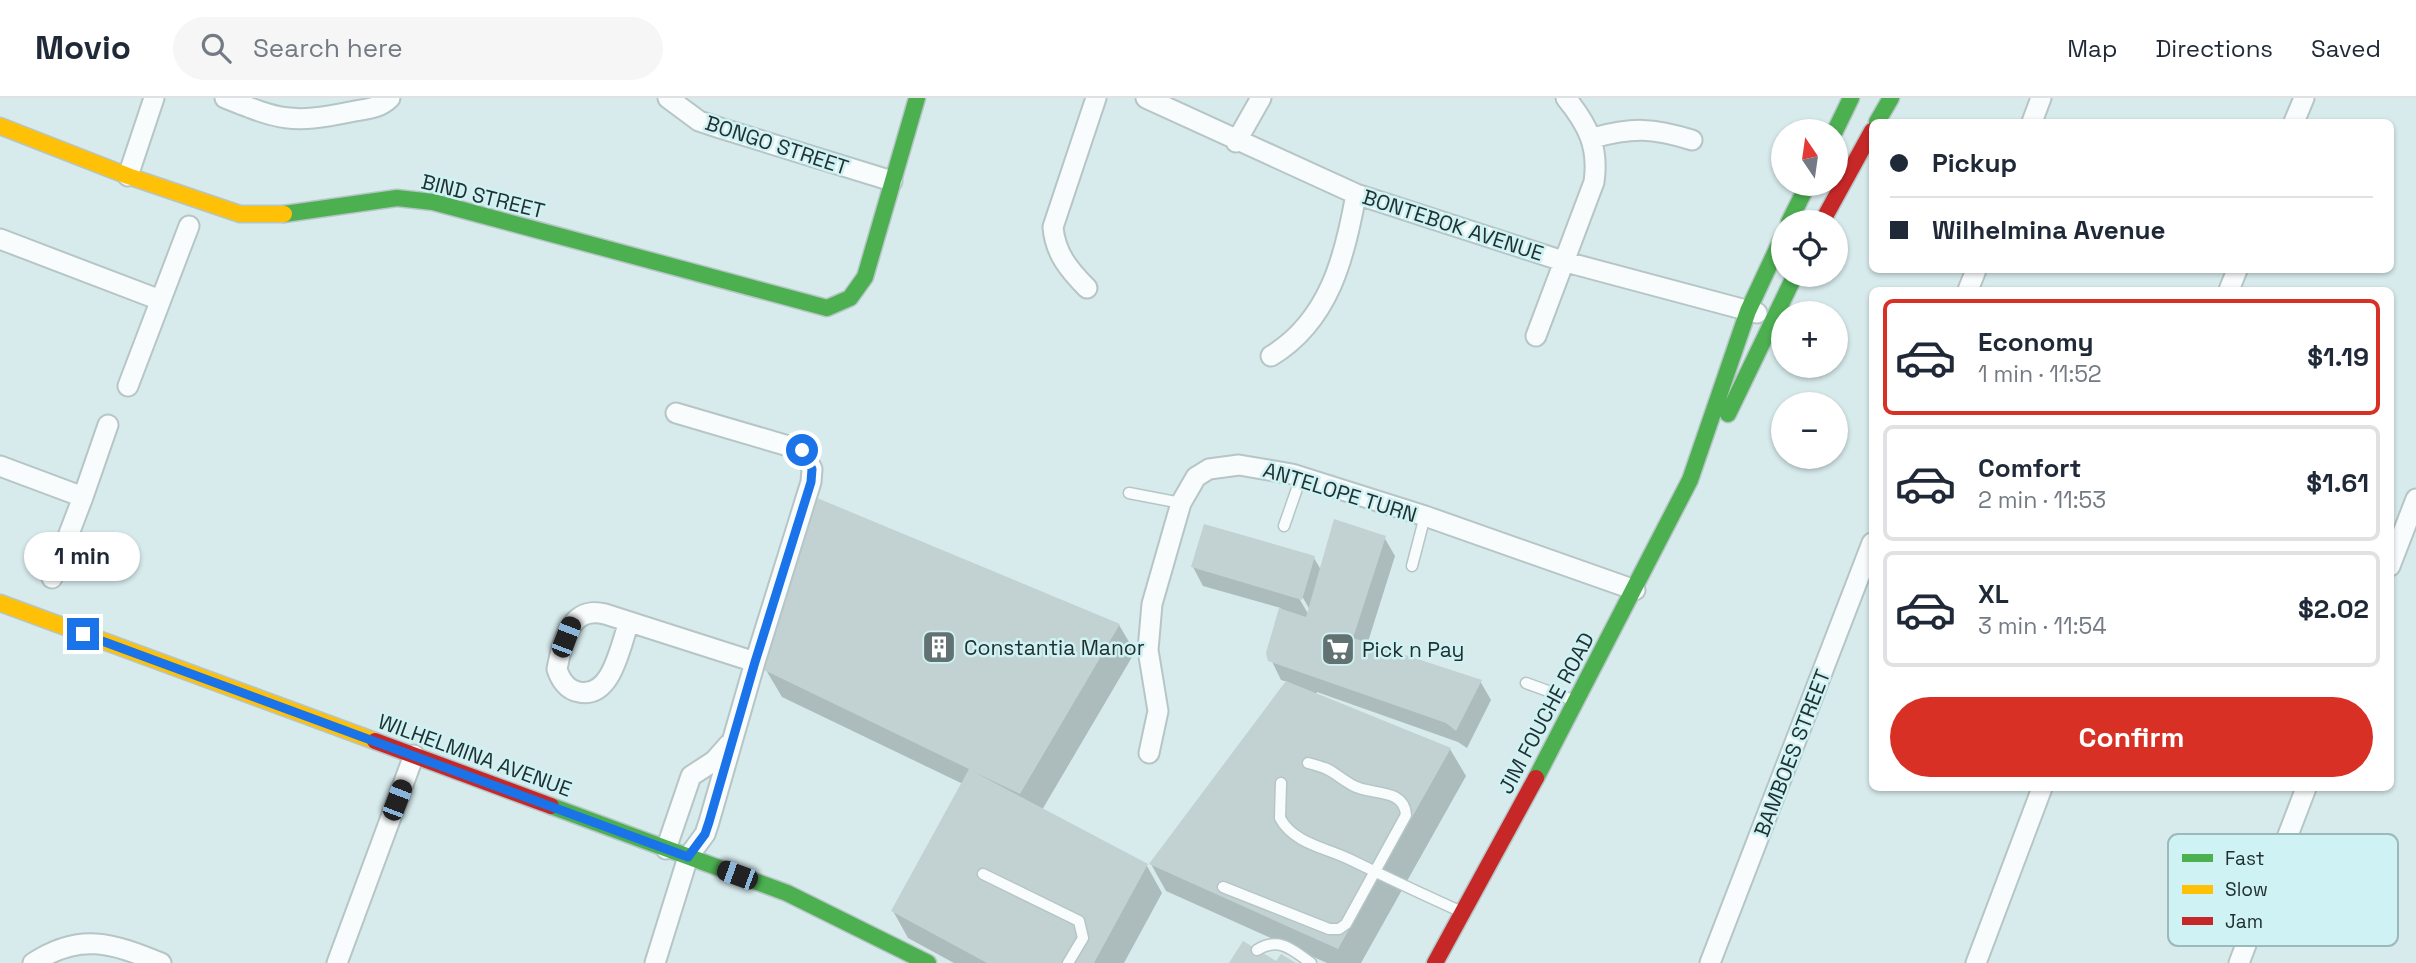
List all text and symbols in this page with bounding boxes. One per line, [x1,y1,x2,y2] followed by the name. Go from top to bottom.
[173,17,663,80] search box
[35,27,131,69] text: Movio
[197,29,235,67] icon: search
[253,31,403,65] text: Search here
[2067,33,2117,64] text: Map
[2155,33,2273,64] text: Directions
[2311,33,2381,64] text: Saved
[702,109,852,181] street label: BONGO STREET
[1771,119,1848,196] north arrow
[1771,119,1848,469] map controls
[1932,146,2017,180] text: Pickup
[419,168,547,224] street label: BIND STREET
[1359,183,1547,267] street label: BONTEBOK AVENUE
[1771,210,1848,287] button: locate
[1932,213,2166,247] text: Wilhelmina Avenue
[1771,301,1848,378] button: +
[1978,325,2094,359] text: Economy
[1894,326,1957,389] icon: car
[2307,340,2369,374] text: $1.19
[1978,359,2102,389] text: 1 min · 11:52
[1771,392,1848,469] button: −
[786,434,818,466] route start
[1978,451,2081,485] text: Comfort
[1894,452,1957,515] icon: car
[1260,456,1420,528] street label: ANTELOPE TURN
[2306,466,2369,500] text: $1.61
[1978,485,2106,515] text: 2 min · 11:53
[25,532,141,582] callout: 1 min
[54,541,110,571] text: 1 min
[1978,577,2009,611] text: XL
[1894,578,1957,641] icon: car
[2298,592,2369,626] text: $2.02
[1978,611,2107,641] text: 3 min · 11:54
[549,614,584,660] car
[67,618,99,650] route end
[920,628,958,666] building icon: Constantia Manor
[1492,628,1600,798] street label: JIM FOUCHE ROAD
[1319,630,1357,668] supermarket icon: Pick n Pay
[964,634,1145,661] place label: Constantia Manor
[1362,636,1464,663] place label: Pick n Pay
[1748,666,1836,840] street label: BAMBOES STREET
[1890,697,2373,777] button: Confirm
[375,707,575,803] street label: WILHELMINA AVENUE
[380,777,415,823] car
[2168,834,2398,946] legend
[2225,846,2265,871] text: Fast
[714,858,761,892] car
[2225,877,2268,902] text: Slow
[2225,909,2263,934] text: Jam

